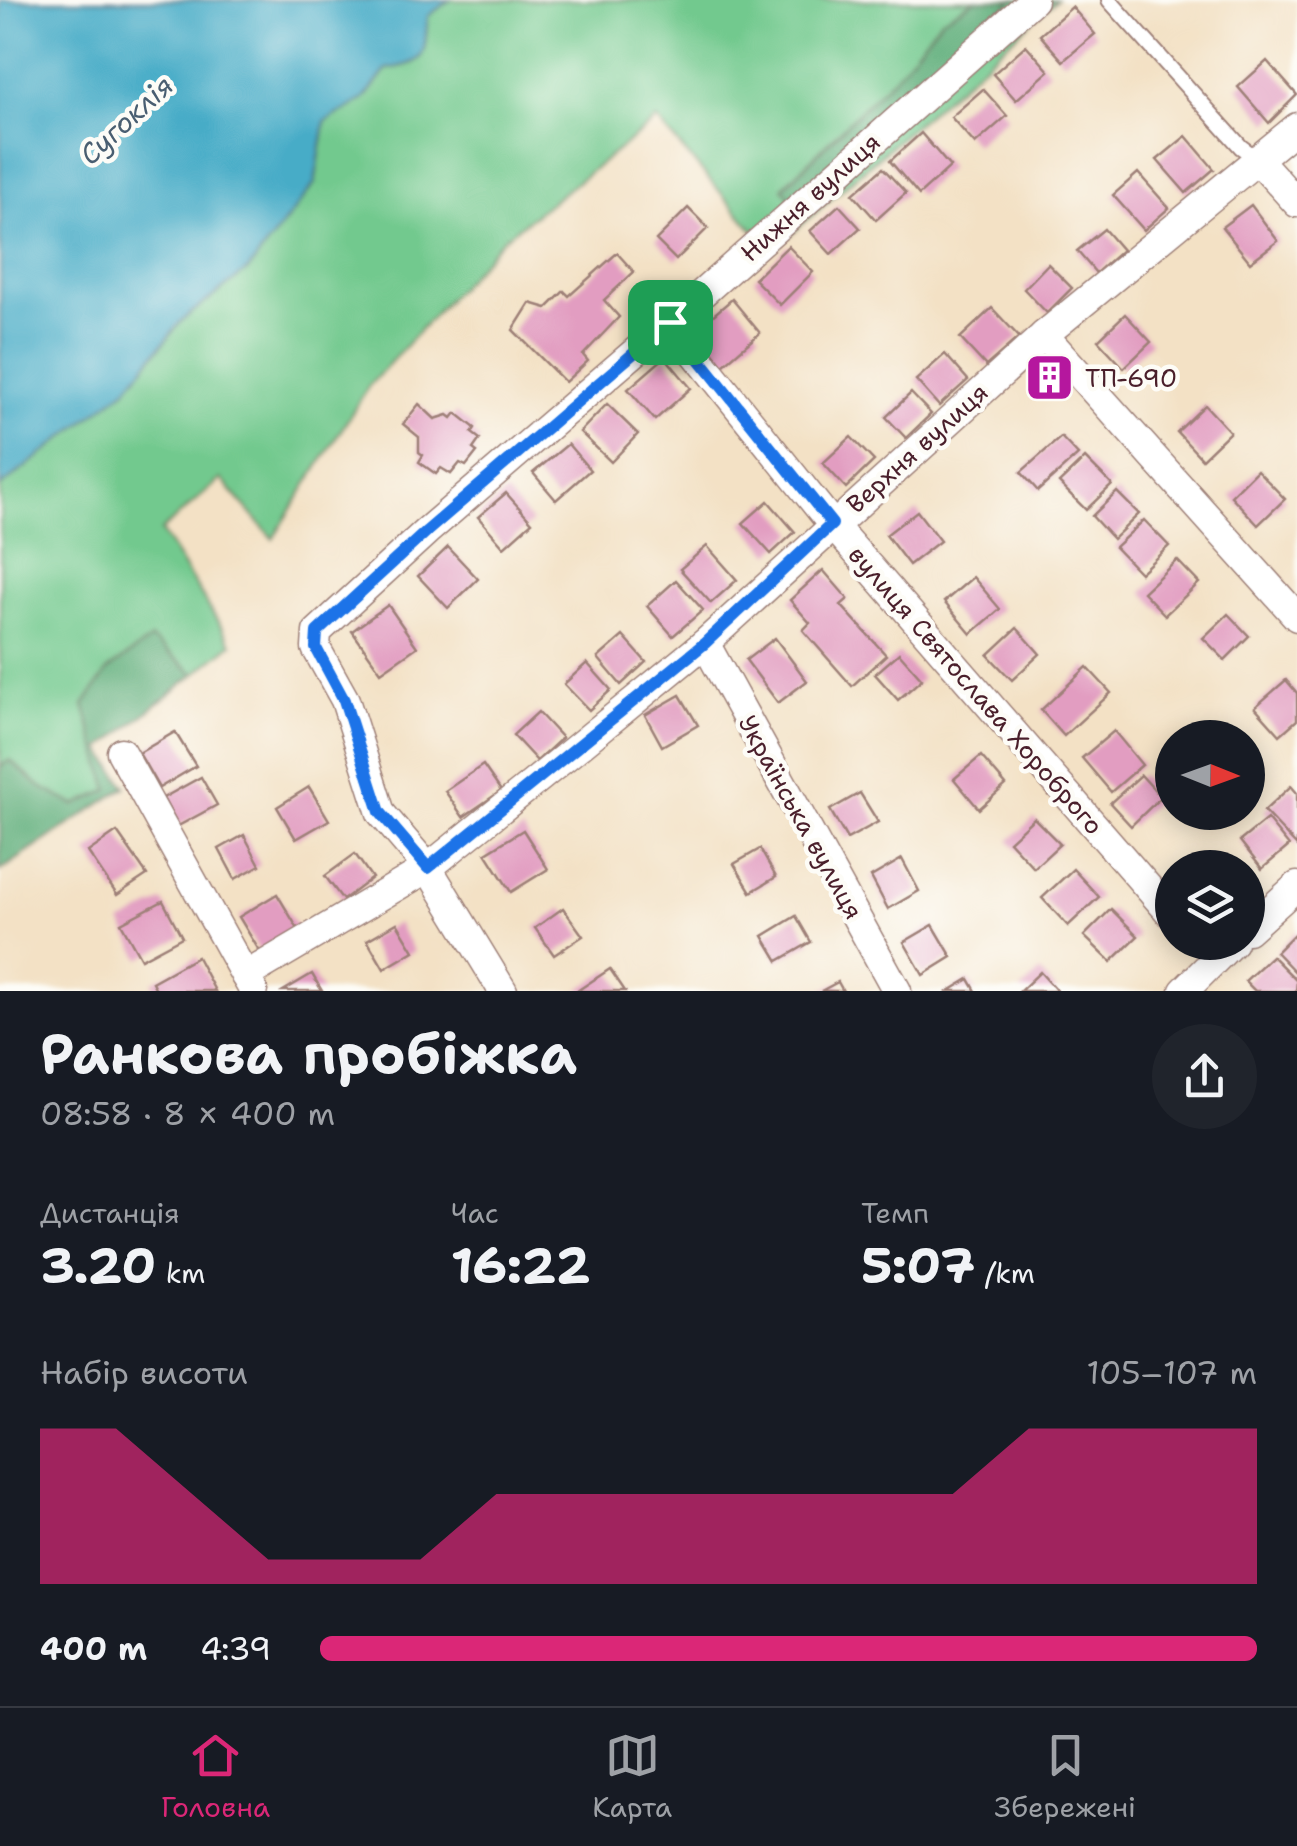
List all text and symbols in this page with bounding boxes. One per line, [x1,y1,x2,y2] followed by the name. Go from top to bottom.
[71,67,181,173] water label: Сугоклія
[733,125,887,269] street label: Нижня вулиця
[628,280,713,365] pin
[643,295,698,350] icon: arrive
[1024,352,1076,404] building icon: ТП-690
[1085,361,1177,395] place label: ТП-690
[839,375,995,521] street label: Верхня вулиця
[841,538,1111,842] street label: вулиця Святослава Хороброго
[731,709,871,925] street label: Українська вулиця
[1155,720,1265,830] north arrow
[1155,720,1265,960] map controls
[1155,850,1265,960] button: layers
[40,1017,577,1091] text: Ранкова пробіжка
[1152,1024,1257,1129] button: share
[40,1092,335,1135] text: 08:58 · 8 × 400 m
[40,1194,180,1232] text: Дистанція
[451,1194,499,1232] text: Час
[861,1194,929,1232] text: Темп
[40,1232,156,1299] text: 3.20
[451,1232,591,1299] text: 16:22
[861,1232,975,1299] text: 5:07
[156,1254,205,1292] text: km
[975,1254,1035,1292] text: /km
[40,1351,248,1394] text: Набір висоти
[1086,1351,1257,1394] text: 105–107 m
[40,1627,147,1670] text: 400 m
[200,1627,271,1670] text: 4:39
[161,1728,270,1826] tab: Головна
[592,1728,672,1826] tab: Карта
[994,1728,1136,1826] tab: Збережені

